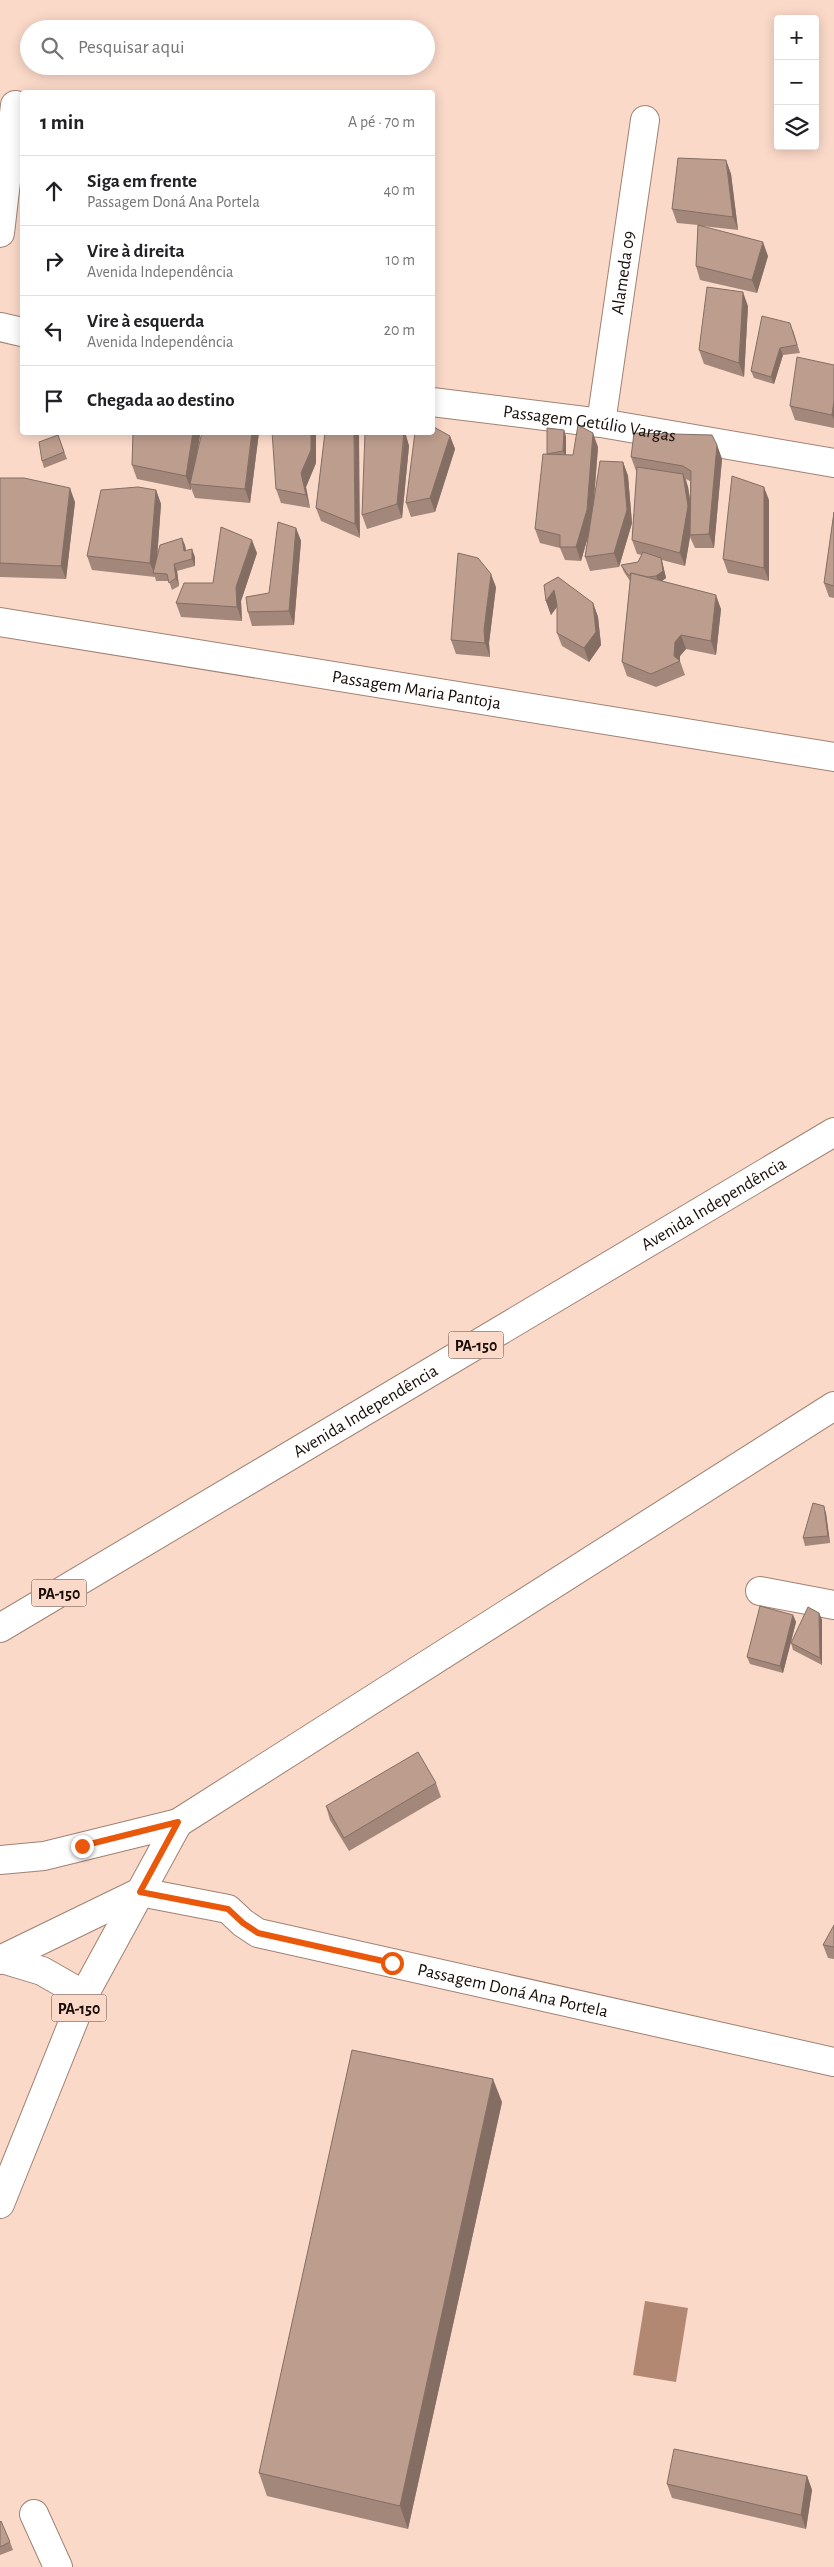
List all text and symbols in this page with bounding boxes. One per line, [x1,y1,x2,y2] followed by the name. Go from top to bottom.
[774,15,819,150] map controls
[774,15,819,60] button: +
[20,20,435,75] search box
[38,34,66,62] icon: search
[78,38,184,57] text: Pesquisar aqui
[774,60,819,105] button: −
[774,105,819,150] button: layers
[40,112,84,133] text: 1 min
[348,114,415,130] text: A pé · 70 m
[87,172,197,191] text: Siga em frente
[40,177,68,205] icon: ahead
[383,182,415,198] text: 40 m
[87,194,260,210] text: Passagem Doná Ana Portela
[609,230,639,316] street label: Alameda 09
[87,242,185,261] text: Vire à direita
[40,247,68,275] icon: right
[386,252,415,268] text: 10 m
[87,264,233,280] text: Avenida Independência
[87,312,204,331] text: Vire à esquerda
[40,317,68,345] icon: left
[384,322,415,338] text: 20 m
[87,334,233,350] text: Avenida Independência
[40,387,68,415] icon: arrive
[87,391,235,410] text: Chegada ao destino
[502,403,677,446] street label: Passagem Getúlio Vargas
[331,668,502,713] street label: Passagem Maria Pantoja
[638,1155,789,1255] street label: Avenida Independência
[448,1332,504,1358] road number: PA-150
[290,1362,441,1462] street label: Avenida Independência
[32,1580,86,1606] road number: PA-150
[71,1835,94,1858] route end
[381,1952,404,1975] route start
[416,1961,610,2021] street label: Passagem Doná Ana Portela
[52,1995,106,2022] road number: PA-150

